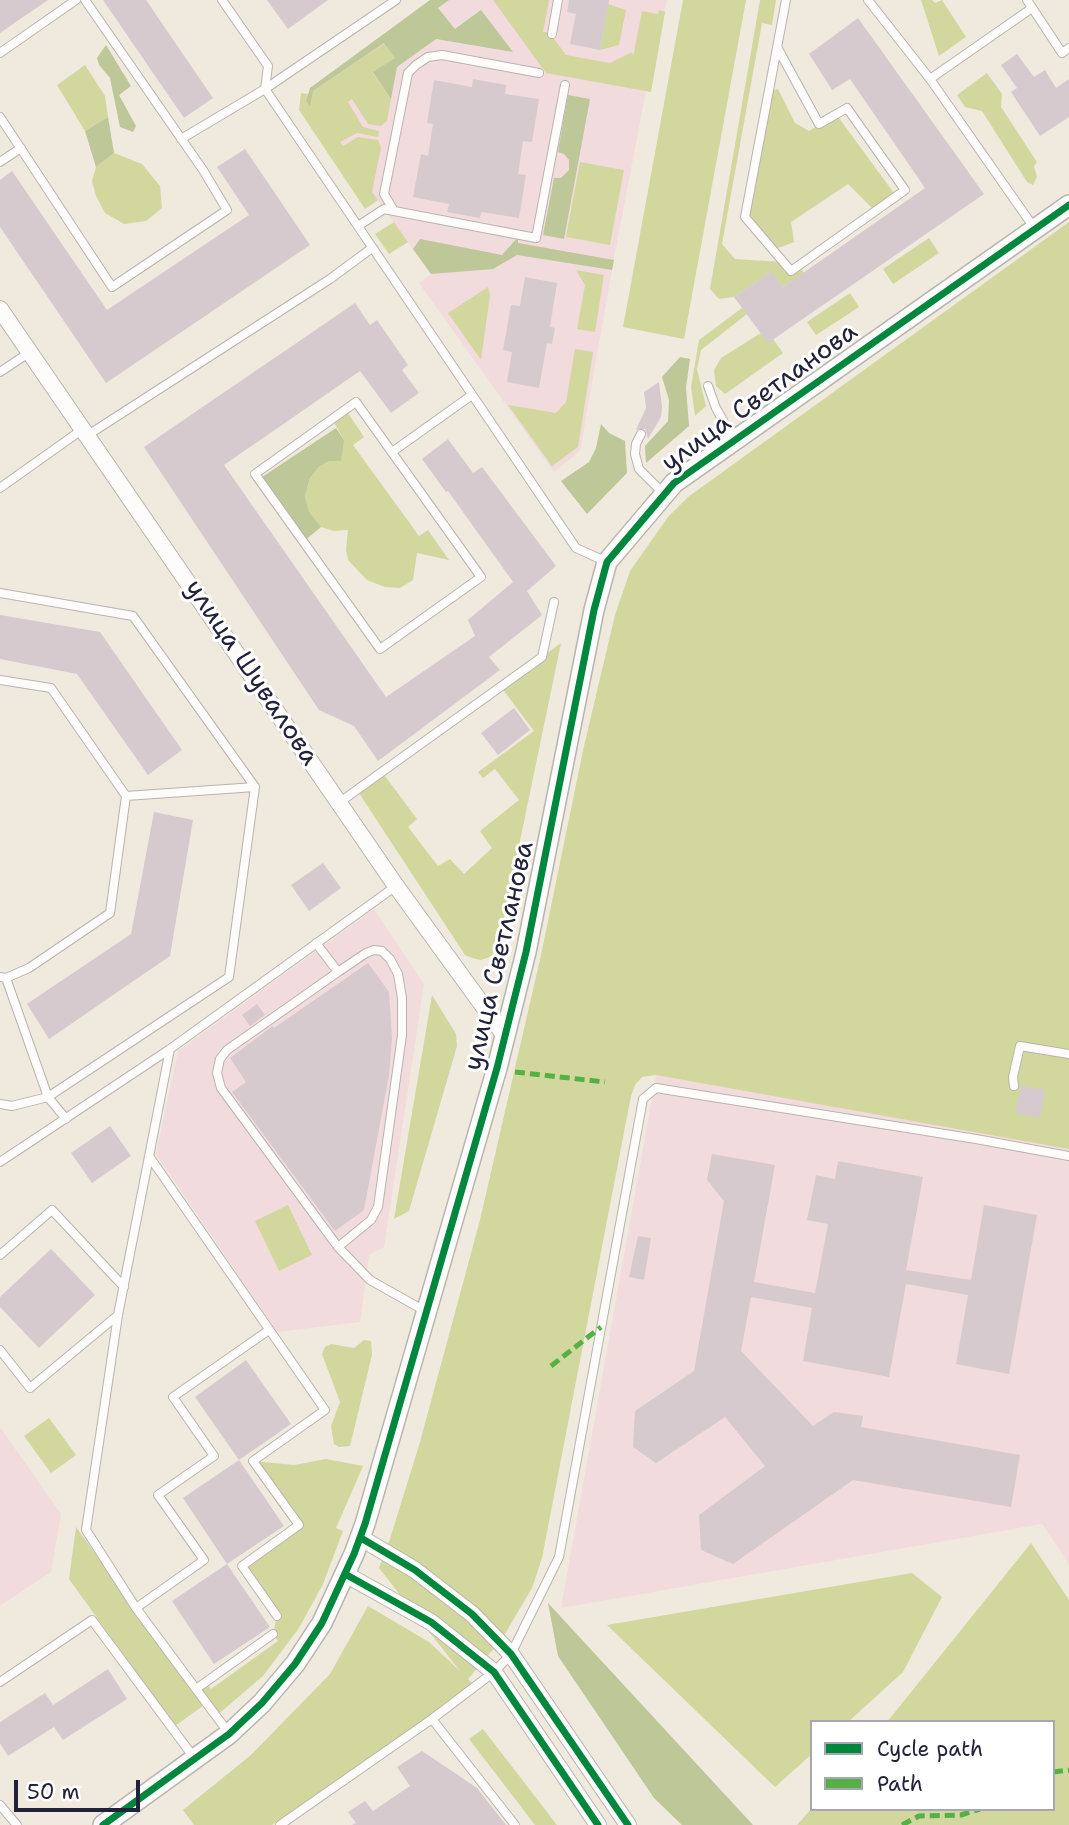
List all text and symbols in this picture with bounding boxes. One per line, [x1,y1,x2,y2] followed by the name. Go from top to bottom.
[656,317,864,479] street label: улица Светланова
[177,574,325,772] street label: улица Шувалова
[458,838,542,1074] street label: улица Светланова
[810,1720,1055,1811] legend
[877,1735,983,1763] text: Cycle path
[18,1766,144,1810] scale bar
[877,1770,923,1798] text: Path
[27,1778,80,1806] text: 50 m

